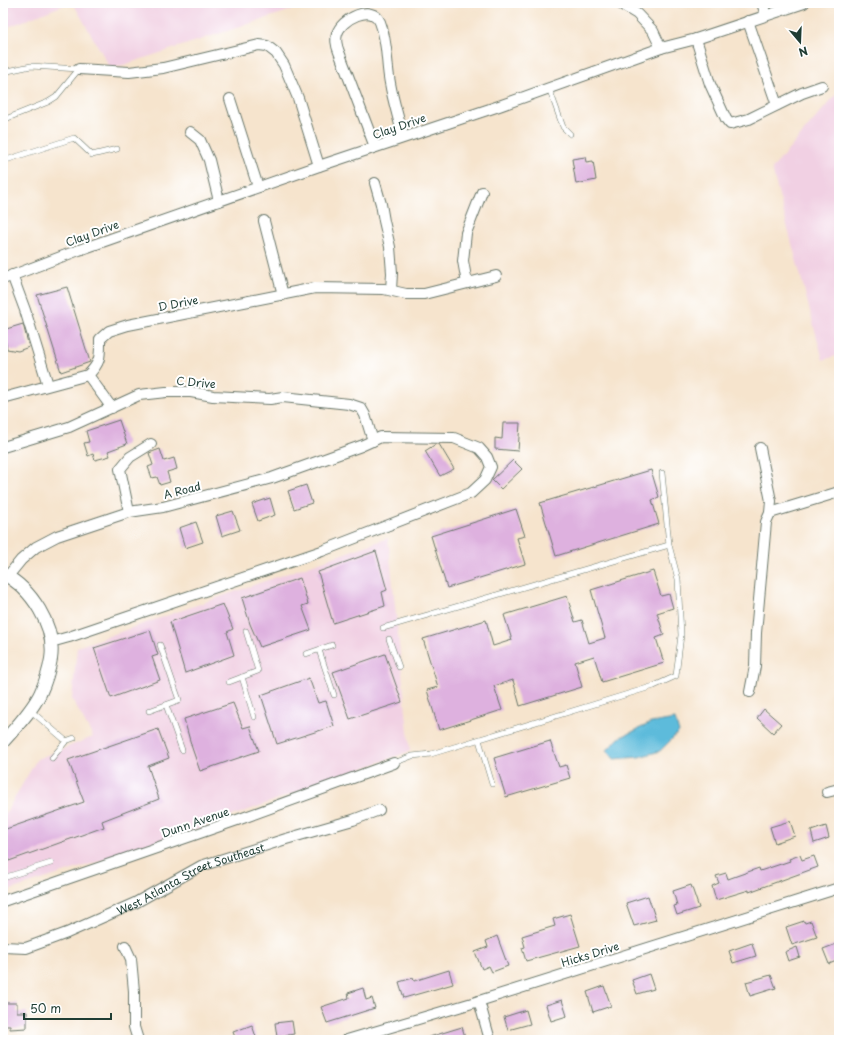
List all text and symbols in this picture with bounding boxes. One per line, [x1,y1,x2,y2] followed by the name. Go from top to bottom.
[780,22,820,62] north arrow
[796,42,810,61] text: N
[370,109,428,143] street label: Clay Drive
[63,215,121,250] street label: Clay Drive
[156,291,200,315] street label: D Drive
[176,372,217,392] street label: C Drive
[162,477,202,503] street label: A Road
[159,802,231,842] street label: Dunn Avenue
[114,838,267,919] street label: West Atlanta Street Southeast
[559,937,621,971] street label: Hicks Drive
[24,995,111,1021] scale bar
[30,999,61,1017] text: 50 m

